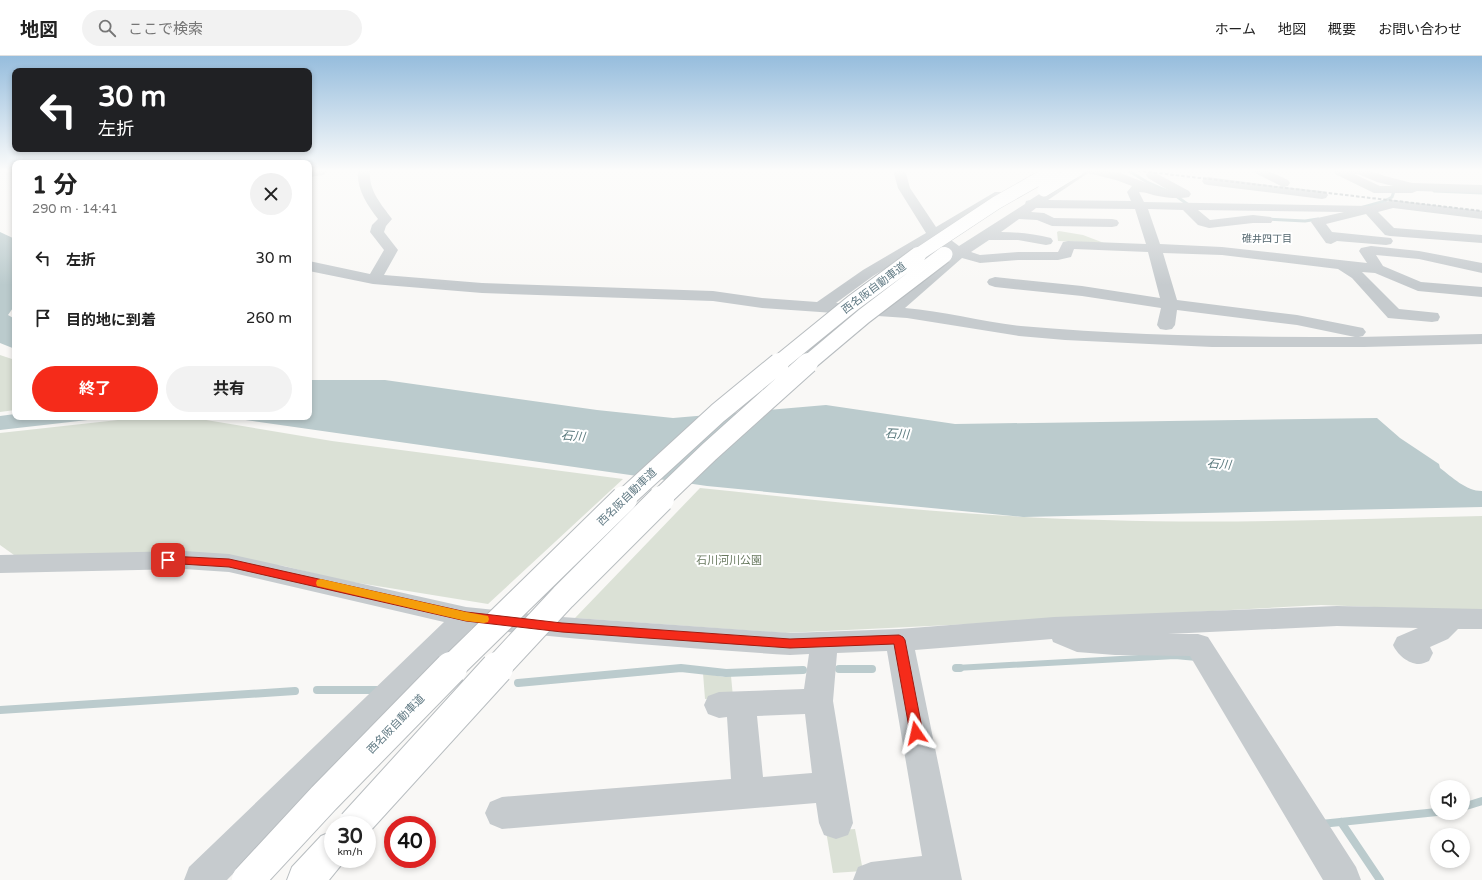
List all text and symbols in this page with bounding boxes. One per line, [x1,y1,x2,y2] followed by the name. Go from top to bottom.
[82,10,362,46] search box
[96,17,118,39] icon: search
[20,19,58,41] text: 地図
[128,20,203,38] text: ここで検索
[1214,21,1256,38] text: ホーム
[1278,21,1306,38] text: 地図
[1328,21,1356,38] text: 概要
[1378,21,1462,38] text: お問い合わせ
[98,80,166,114] text: 30 m
[32,84,84,136] icon: left
[98,118,134,140] text: 左折
[32,171,77,200] text: 1 分
[250,173,292,215] button: close
[32,201,118,217] text: 290 m · 14:41
[1242,233,1292,245] district label: 碓井四丁目
[32,247,54,269] icon: left
[255,249,292,267] text: 30 m
[66,251,96,269] text: 左折
[839,260,909,316] street label: 西名阪自動車道
[32,307,54,329] icon: arrive
[246,309,292,327] text: 260 m
[66,311,156,329] text: 目的地に到着
[32,366,158,412] button: 終了
[166,366,292,412] button: 共有
[885,426,911,442] water label: 石川
[560,428,588,444] water label: 石川
[1206,456,1234,472] water label: 石川
[595,466,659,528] street label: 西名阪自動車道
[151,543,185,577] pin
[157,549,179,571] icon: arrive
[696,554,762,567] park label: 石川河川公園
[365,692,427,756] street label: 西名阪自動車道
[895,712,937,754] position arrow
[1430,780,1470,868] map controls
[1430,780,1470,820] button: sound
[384,816,436,868] speed limit sign: 40
[337,825,363,849] text: 30
[1430,828,1470,868] button: search
[337,846,363,858] text: km/h

